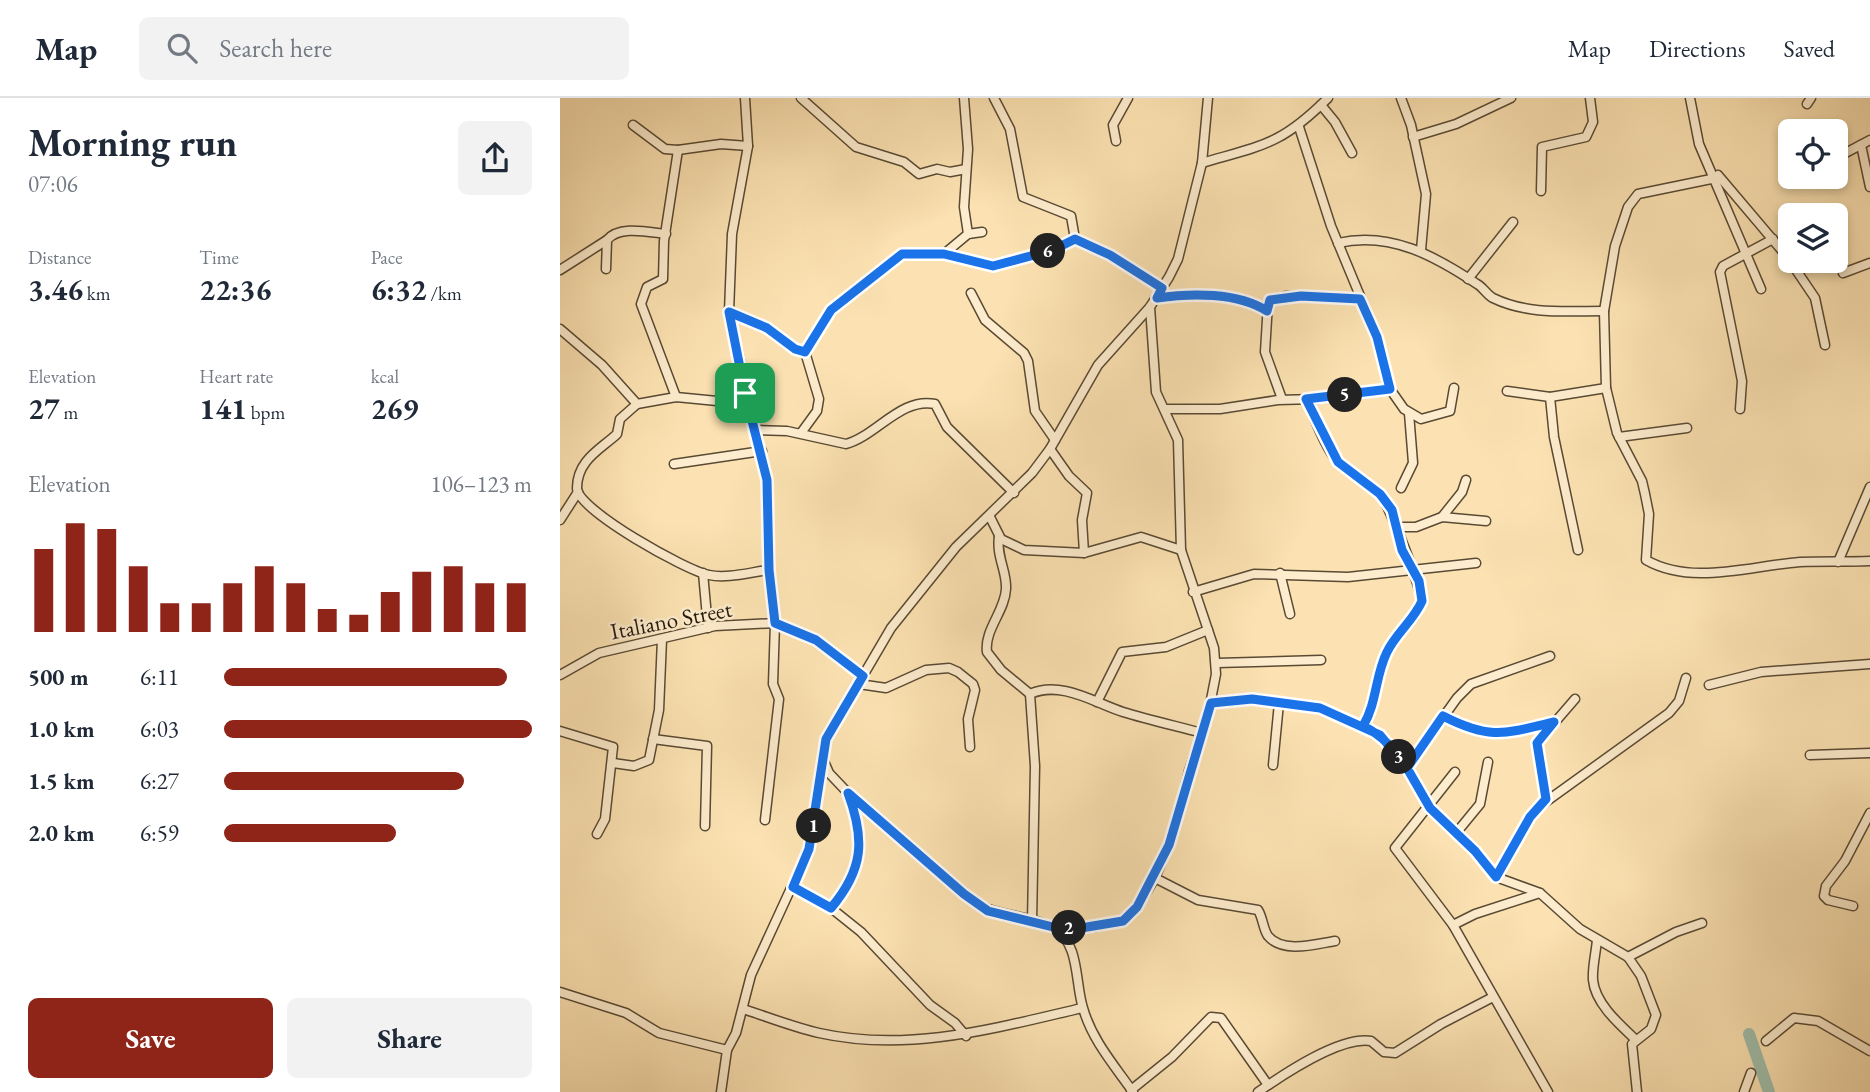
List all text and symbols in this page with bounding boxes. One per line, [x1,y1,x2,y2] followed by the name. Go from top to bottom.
[139,17,629,80] search box
[35,27,97,70] text: Map
[163,29,201,67] icon: search
[219,31,332,65] text: Search here
[1568,33,1611,64] text: Map
[1649,33,1746,64] text: Directions
[1784,33,1835,64] text: Saved
[28,118,237,167] text: Morning run
[1778,119,1848,273] map controls
[1778,119,1848,189] button: locate
[458,121,532,195] button: share
[28,169,78,199] text: 07:06
[1778,203,1848,273] button: layers
[1030,234,1065,268] pin: 6
[1042,238,1053,263] text: 6
[28,245,91,270] text: Distance
[199,245,239,270] text: Time
[371,245,403,270] text: Pace
[28,270,83,309] text: 3.46
[199,270,271,309] text: 22:36
[371,270,427,309] text: 6:32
[83,281,111,306] text: km
[427,281,462,306] text: /km
[715,363,775,423] pin
[28,364,96,389] text: Elevation
[199,364,273,389] text: Heart rate
[371,364,399,389] text: kcal
[726,374,764,412] icon: arrive
[1328,378,1362,412] pin: 5
[1339,382,1350,407] text: 5
[28,389,60,428] text: 27
[199,389,247,428] text: 141
[371,389,418,428] text: 269
[60,400,78,425] text: m
[247,400,285,425] text: bpm
[28,469,111,499] text: Elevation
[431,469,532,499] text: 106–123 m
[608,593,735,646] street label: Italiano Street
[28,662,89,692] text: 500 m
[140,662,179,692] text: 6:11
[28,714,95,744] text: 1.0 km
[140,714,179,744] text: 6:03
[1382,740,1416,774] pin: 3
[1393,744,1404,769] text: 3
[28,766,95,796] text: 1.5 km
[140,766,179,796] text: 6:27
[796,808,832,844] pin: 1
[808,813,819,838] text: 1
[28,818,95,848] text: 2.0 km
[140,818,179,848] text: 6:59
[1051,910,1086,946] pin: 2
[1063,915,1074,940] text: 2
[28,998,273,1078] button: Save
[287,998,532,1078] button: Share

